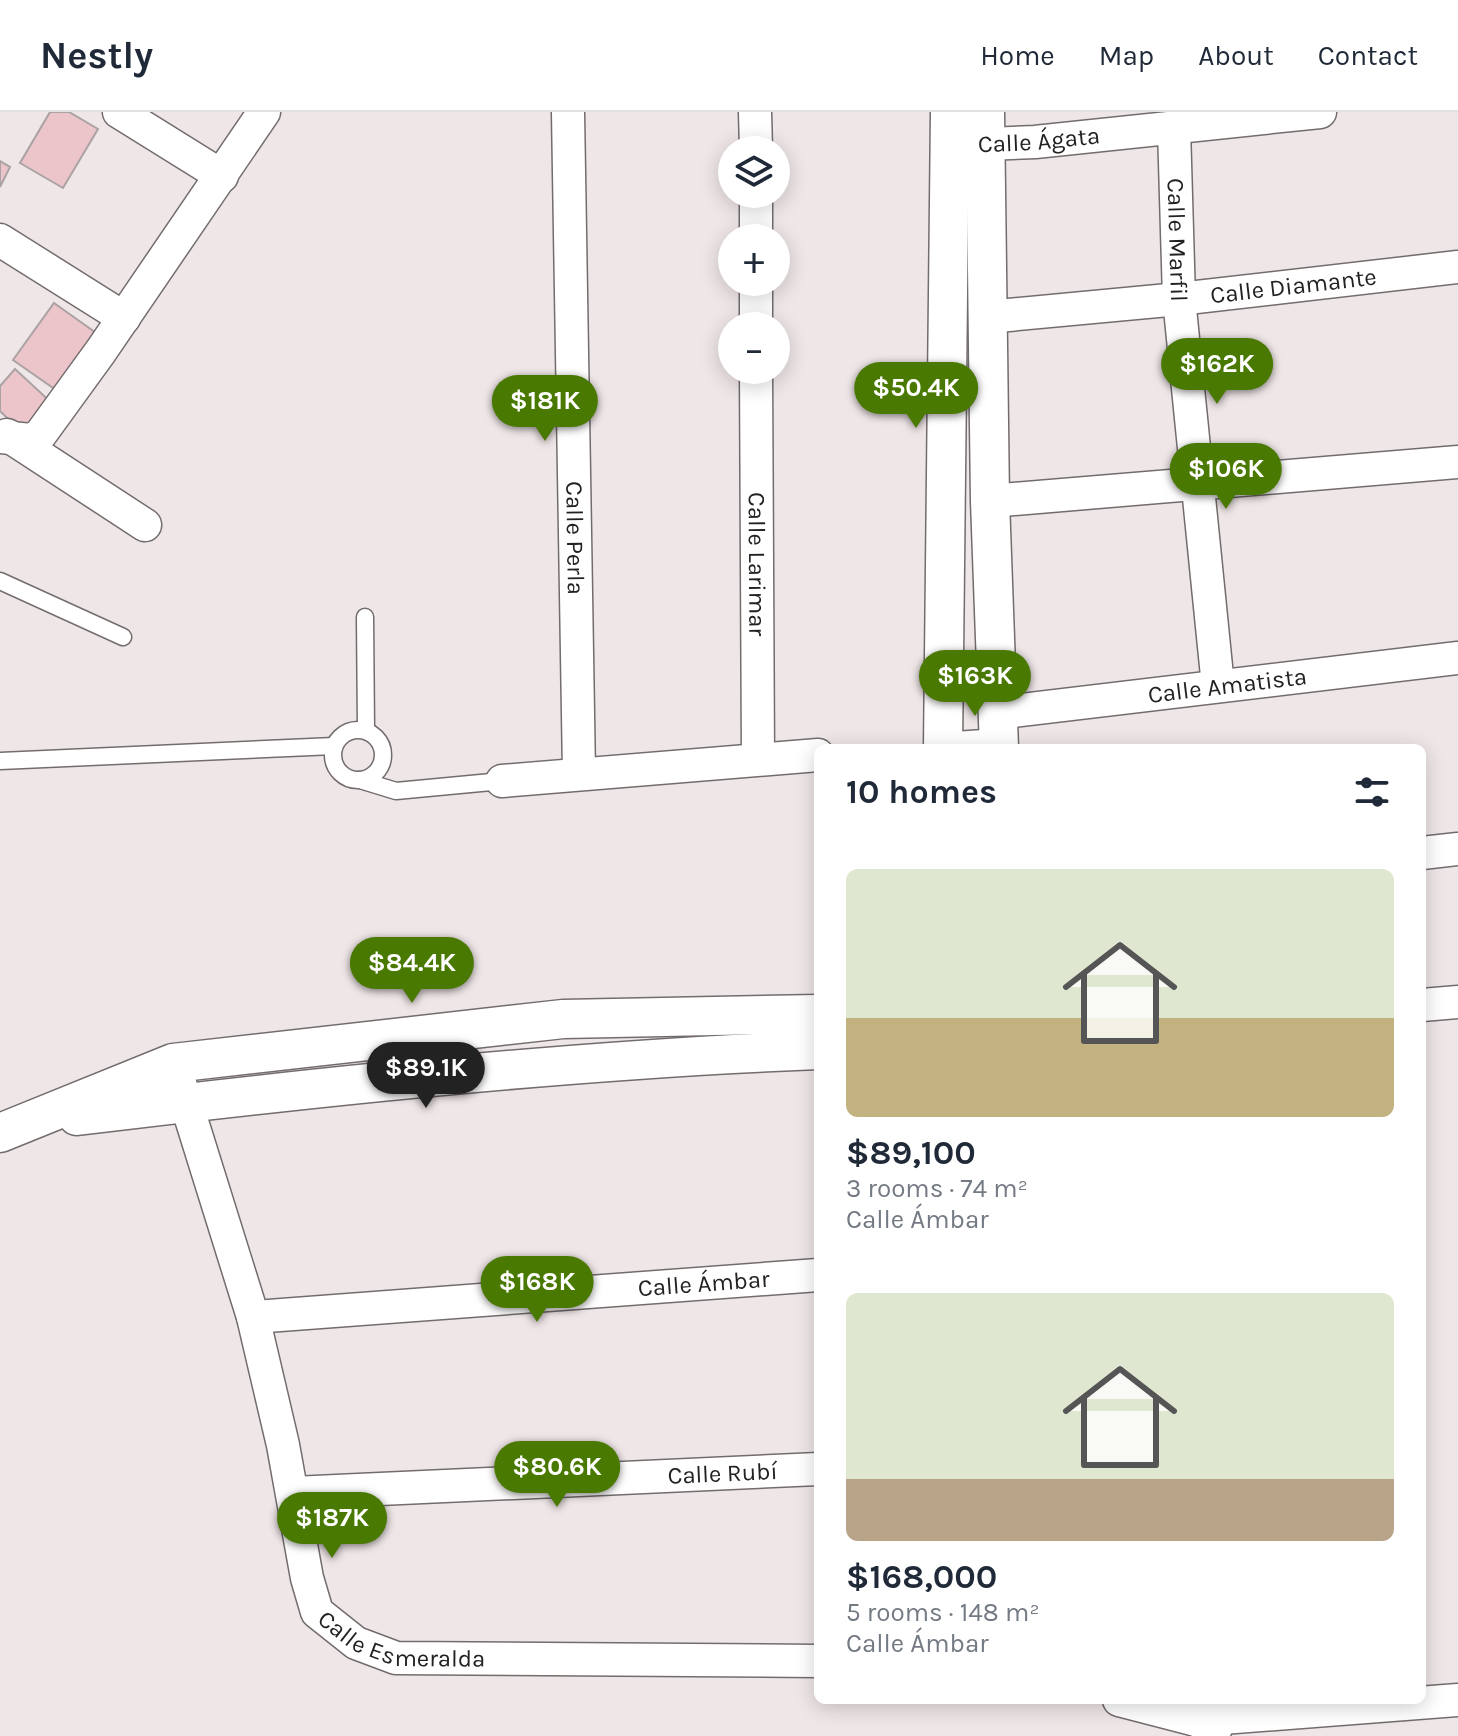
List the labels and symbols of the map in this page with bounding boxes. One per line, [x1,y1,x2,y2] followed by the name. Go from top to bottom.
[977,121,1101,158] street label: Calle Ágata
[1161,178,1193,302] street label: Calle Marfil
[1209,262,1378,309] street label: Calle Diamante
[1161,338,1273,406] pin: $162K
[851,362,981,430] pin: $50.4K
[489,375,601,443] pin: $181K
[1170,443,1282,511] pin: $106K
[560,481,590,595] street label: Calle Perla
[743,492,771,636] street label: Calle Larimar
[919,650,1031,718] pin: $163K
[1146,662,1308,709] street label: Calle Amatista
[347,937,477,1005] pin: $84.4K
[361,1042,491,1110] pin: $89.1K
[481,1256,593,1324] pin: $168K
[637,1265,771,1302] street label: Calle Ámbar
[492,1441,622,1509] pin: $80.6K
[667,1457,779,1490] street label: Calle Rubí
[276,1492,388,1560] pin: $187K
[313,1604,485,1673] street label: Calle Esmeralda

